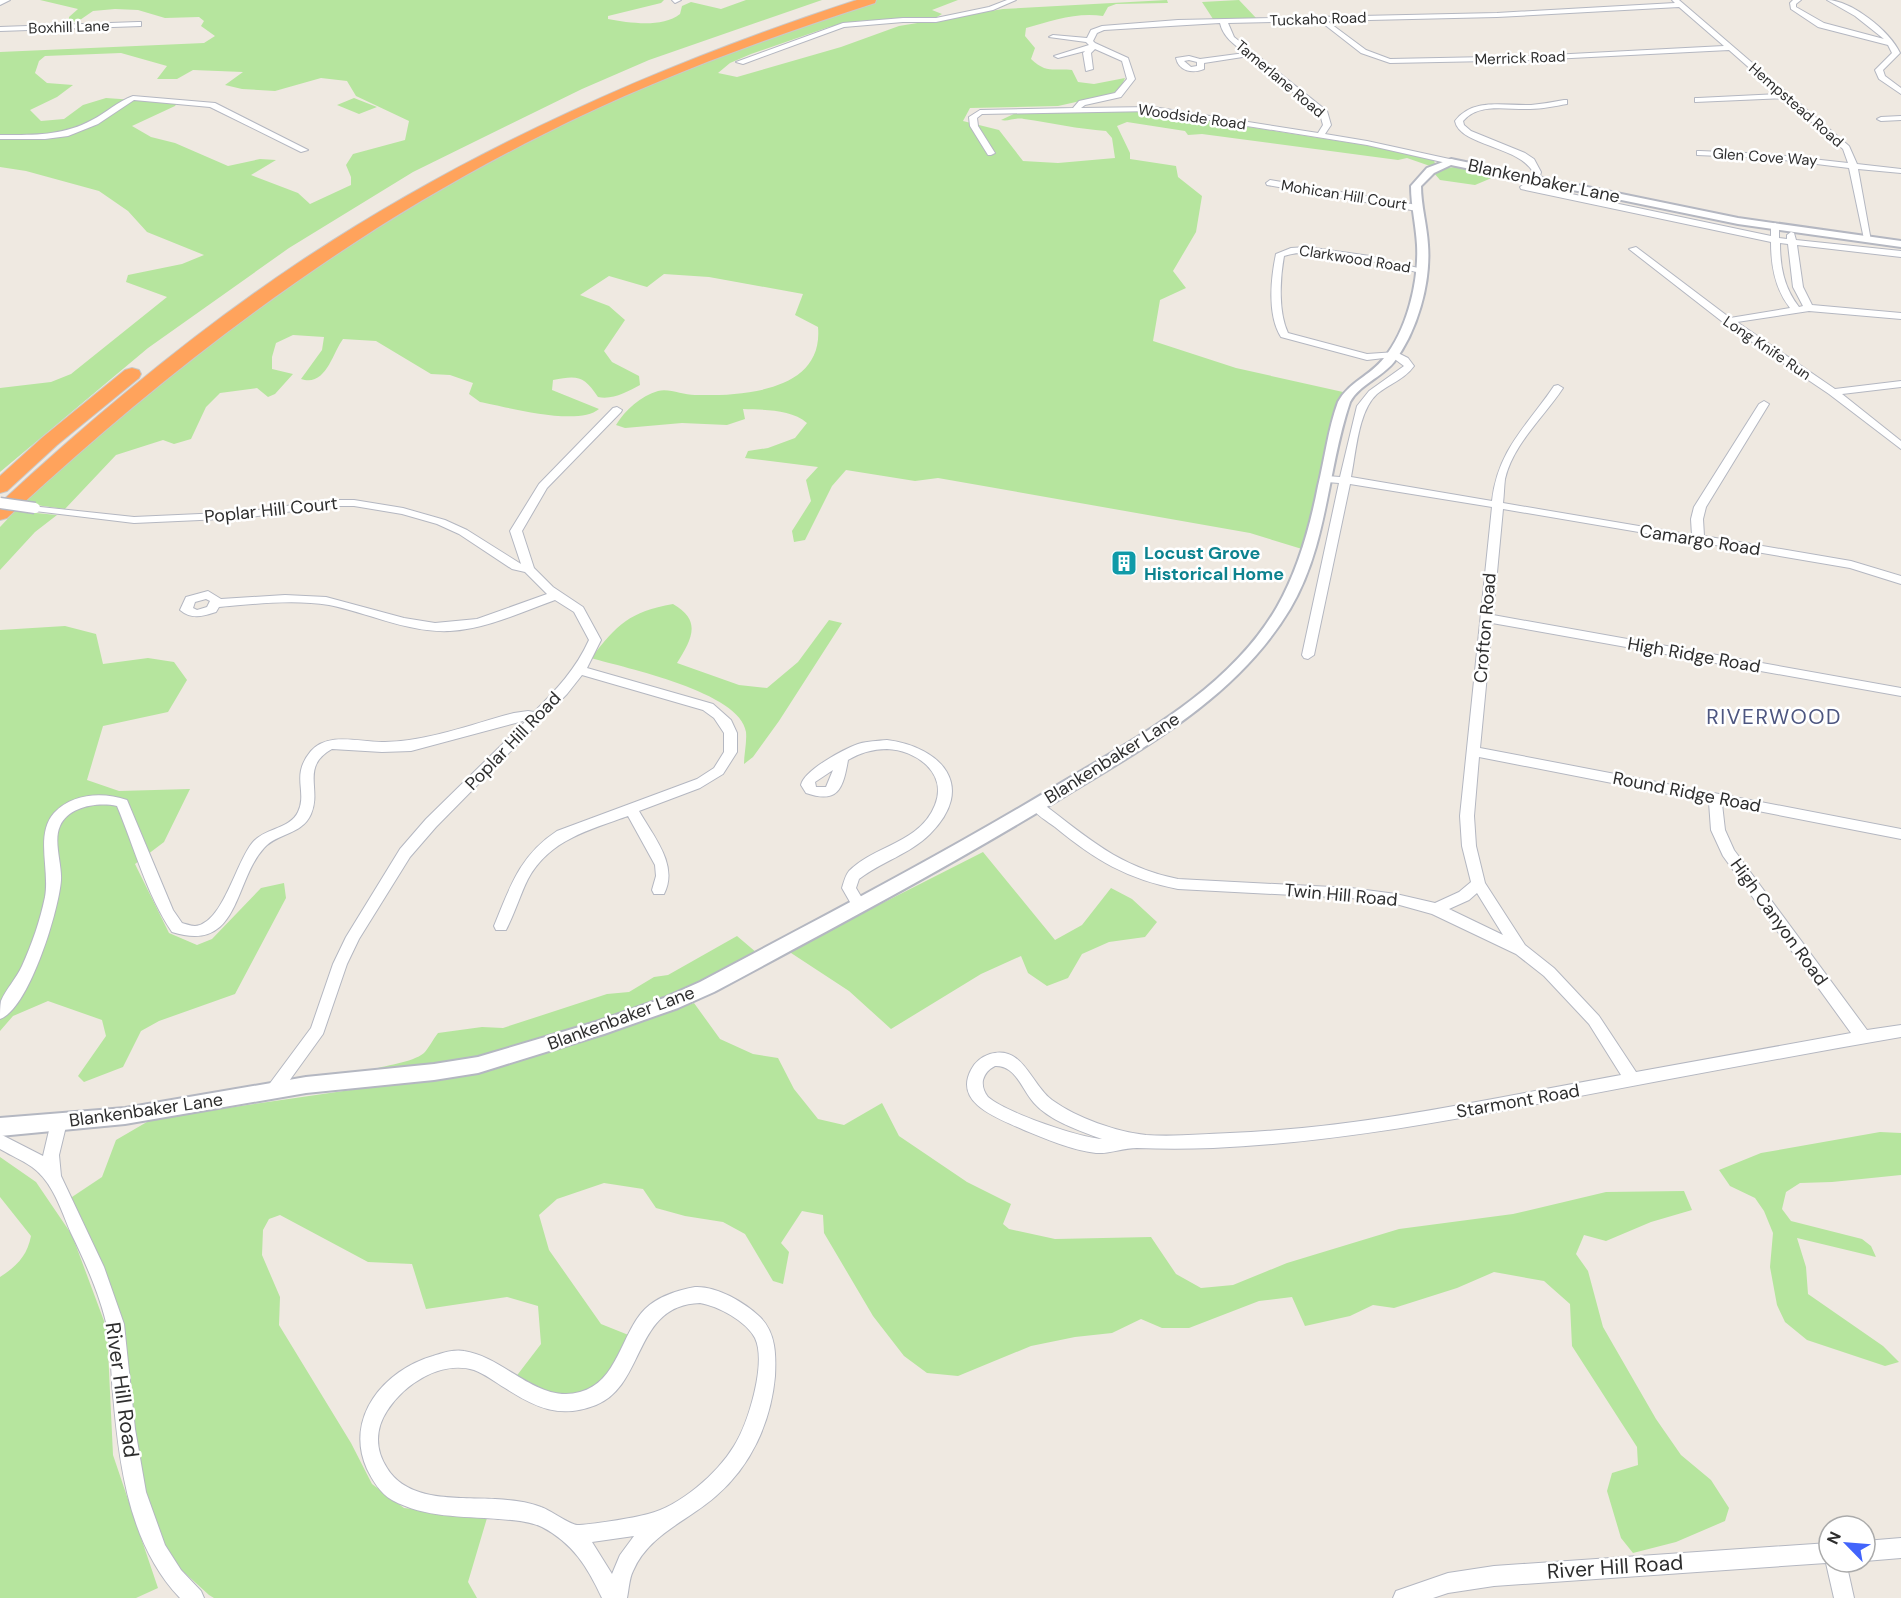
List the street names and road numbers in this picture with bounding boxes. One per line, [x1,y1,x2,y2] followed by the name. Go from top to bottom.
[1269,7,1367,31] street label: Tuckaho Road
[28,16,110,38] street label: Boxhill Lane
[1231,36,1329,122] street label: Tamerlane Road
[1474,46,1566,70] street label: Merrick Road
[1744,58,1848,152] street label: Hempstead Road
[1137,100,1247,134] street label: Woodside Road
[1712,143,1819,171] street label: Glen Cove Way
[1466,153,1622,209] street label: Blankenbaker Lane
[1280,175,1409,215] street label: Mohican Hill Court
[1298,240,1412,278] street label: Clarkwood Road
[1719,311,1815,385] street label: Long Knife Run
[203,491,339,529] street label: Poplar Hill Court
[1638,519,1762,561] street label: Camargo Road
[1468,572,1502,684] street label: Crofton Road
[1626,631,1762,679] street label: High Ridge Road
[460,686,566,796] street label: Poplar Hill Road
[1040,707,1184,809] street label: Blankenbaker Lane
[1611,766,1763,818] street label: Round Ridge Road
[1725,854,1833,990] street label: High Canyon Road
[1283,878,1399,912] street label: Twin Hill Road
[544,980,698,1056] street label: Blankenbaker Lane
[1454,1078,1582,1124] street label: Starmont Road
[68,1087,224,1133] street label: Blankenbaker Lane
[99,1320,145,1460] street label: River Hill Road
[1546,1548,1684,1586] street label: River Hill Road

